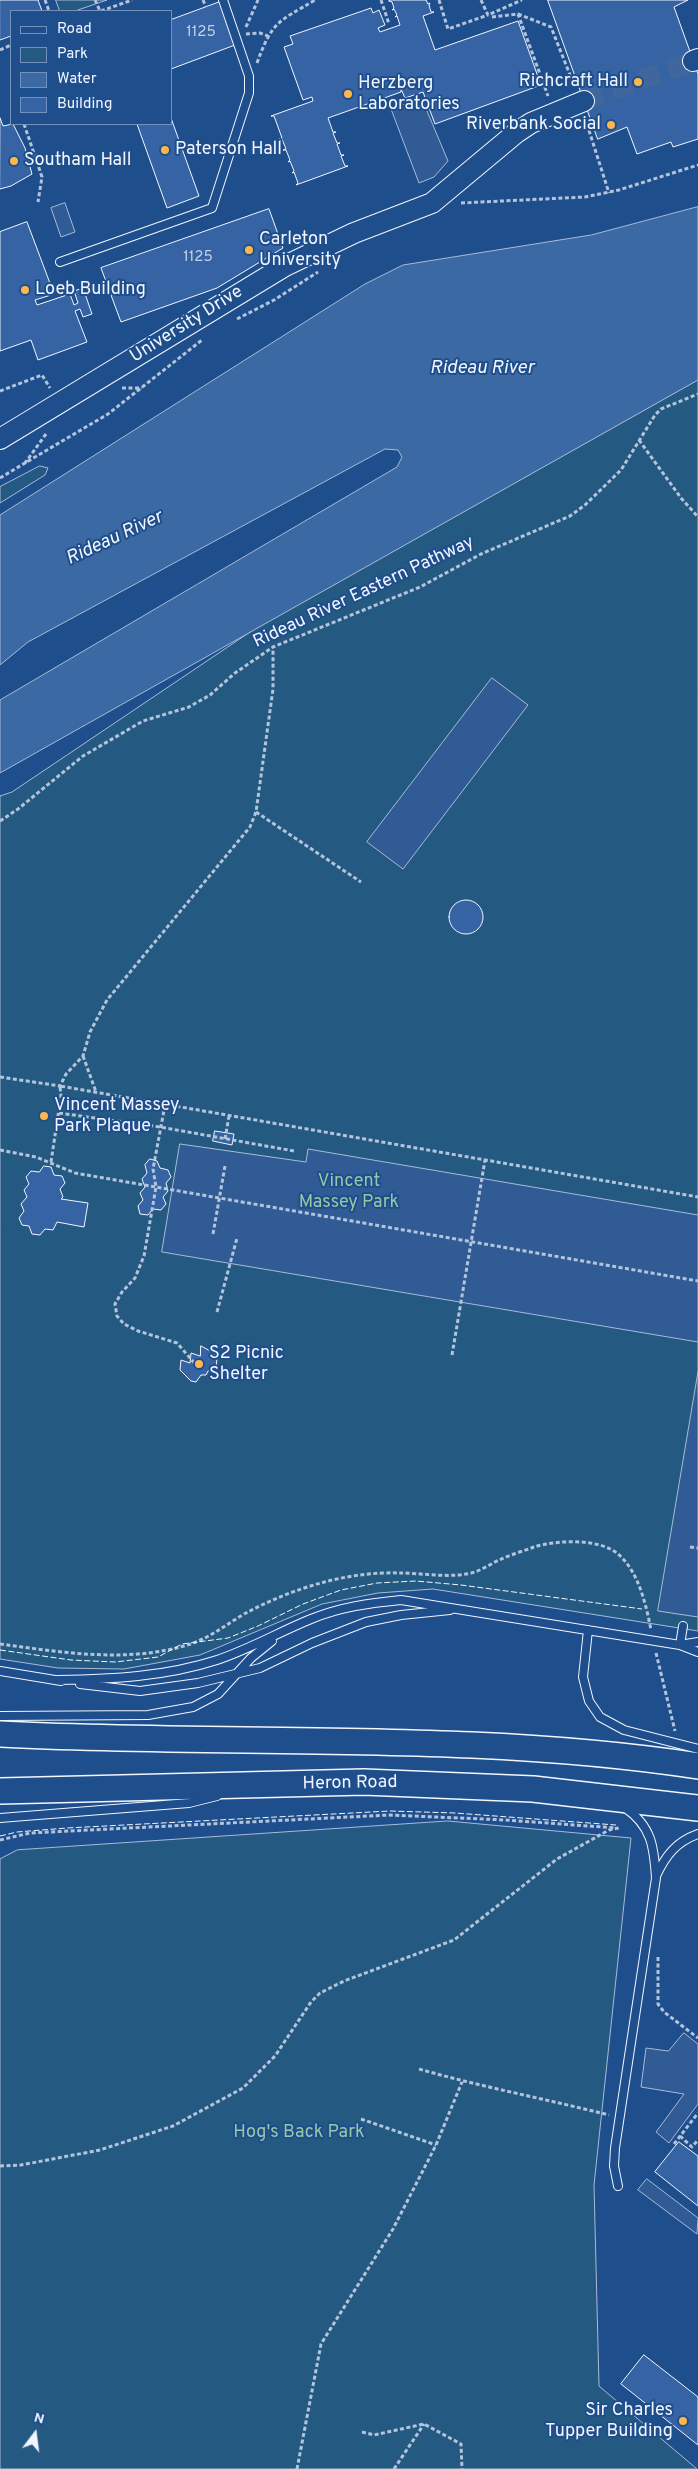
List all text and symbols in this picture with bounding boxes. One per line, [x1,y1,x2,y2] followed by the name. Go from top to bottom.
[10,10,172,125] legend
[57,20,92,39] text: Road
[186,24,216,42] house number: 1125
[57,45,88,64] text: Park
[57,70,96,89] text: Water
[519,71,628,93] place label: Richcraft Hall
[358,73,460,116] place label: Herzberg Laboratories
[632,76,644,88] marker: Richcraft Hall
[342,88,354,100] marker: Herzberg Laboratories
[57,95,112,114] text: Building
[466,114,601,136] place label: Riverbank Social
[605,119,617,131] marker: Riverbank Social
[175,139,282,161] place label: Paterson Hall
[159,144,171,156] marker: Paterson Hall
[24,150,131,172] place label: Southam Hall
[8,155,20,167] marker: Southam Hall
[259,229,341,272] place label: Carleton University
[243,244,255,256] marker: Carleton University
[183,249,213,267] house number: 1125
[35,279,146,301] place label: Loeb Building
[127,282,247,368] street label: University Drive
[19,284,31,296] marker: Loeb Building
[430,358,534,380] water label: Rideau River
[63,507,167,571] water label: Rideau River
[250,532,478,654] street label: Rideau River Eastern Pathway
[54,1095,180,1138] place label: Vincent Massey Park Plaque
[38,1110,50,1122] marker: Vincent Massey Park Plaque
[299,1171,399,1214] park label: Vincent Massey Park
[209,1343,284,1386] place label: S2 Picnic Shelter
[193,1358,205,1370] marker: S2 Picnic Shelter
[302,1772,398,1796] street label: Heron Road
[233,2122,365,2144] park label: Hog's Back Park
[545,2400,673,2442] place label: Sir Charles Tupper Building
[10,2409,60,2459] north arrow
[32,2410,46,2429] text: N
[677,2415,689,2427] marker: Sir Charles Tupper Building

